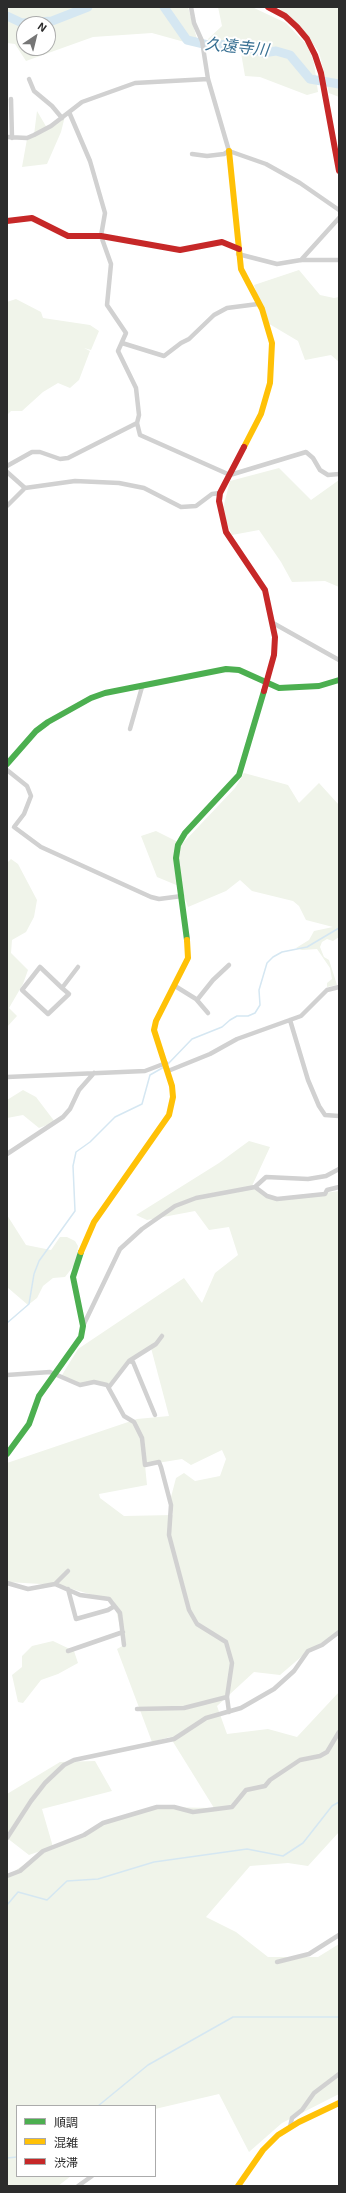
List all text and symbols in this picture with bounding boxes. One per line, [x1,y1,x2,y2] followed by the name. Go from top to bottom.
[16,16,56,56] north arrow
[36,19,50,34] text: N
[204,34,270,60] water label: 久遠寺川
[16,2105,156,2177] legend
[54,2115,78,2129] text: 順調
[54,2135,78,2149] text: 混雑
[54,2155,78,2169] text: 渋滞

